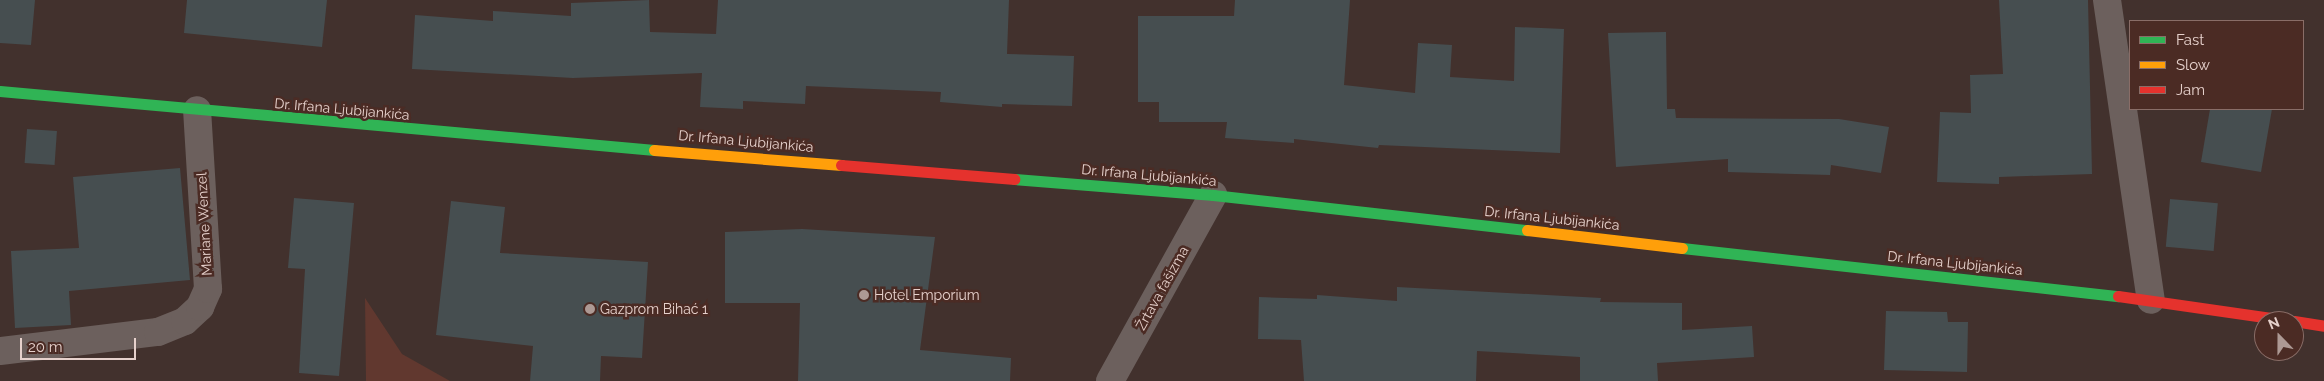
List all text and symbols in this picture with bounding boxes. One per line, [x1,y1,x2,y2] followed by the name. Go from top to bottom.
[2129,20,2304,110] legend
[2176,31,2204,49] text: Fast
[2176,56,2210,74] text: Slow
[2176,81,2205,99] text: Jam
[274,95,410,123] street label: Dr. Irfana Ljubijankića
[678,127,814,155] street label: Dr. Irfana Ljubijankića
[1081,161,1217,189] street label: Dr. Irfana Ljubijankića
[193,172,215,276] street label: Mariane Wenzel
[1484,203,1620,233] street label: Dr. Irfana Ljubijankića
[1132,243,1192,333] street label: Žrtava fašizma
[1887,248,2023,278] street label: Dr. Irfana Ljubijankića
[874,287,980,303] place label: Hotel Emporium
[858,289,870,301] marker: Hotel Emporium
[600,301,708,317] place label: Gazprom Bihać 1
[584,303,596,315] marker: Gazprom Bihać 1
[2254,311,2304,361] north arrow
[2266,314,2282,332] text: N
[22,328,139,360] scale bar
[28,338,63,356] text: 20 m

